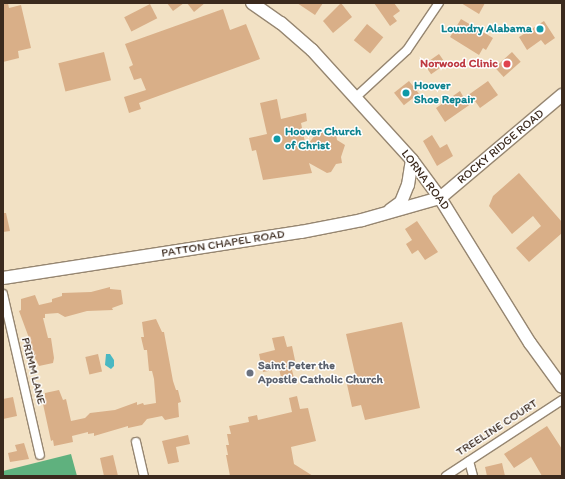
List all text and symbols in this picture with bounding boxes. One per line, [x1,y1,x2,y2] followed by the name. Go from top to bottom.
[441,22,532,36] place label: Loundry Alabama
[535,24,545,34] marker: Loundry Alabama
[420,57,498,71] place label: Norwood Clinic
[501,58,513,70] marker: Norwood Clinic
[414,79,474,107] place label: Hoover Shoe Repair
[401,88,411,98] marker: Hoover Shoe Repair
[455,106,547,188] street label: ROCKY RIDGE ROAD
[285,125,362,153] place label: Hoover Church of Christ
[272,134,282,144] marker: Hoover Church of Christ
[398,147,452,213] street label: LORNA ROAD
[160,227,286,261] street label: PATTON CHAPEL ROAD
[18,336,48,406] street label: PRIMM LANE
[258,359,383,387] place label: Saint Peter the Apostle Catholic Church
[245,368,255,378] marker: Saint Peter the Apostle Catholic Church
[454,396,540,460] street label: TREELINE COURT

